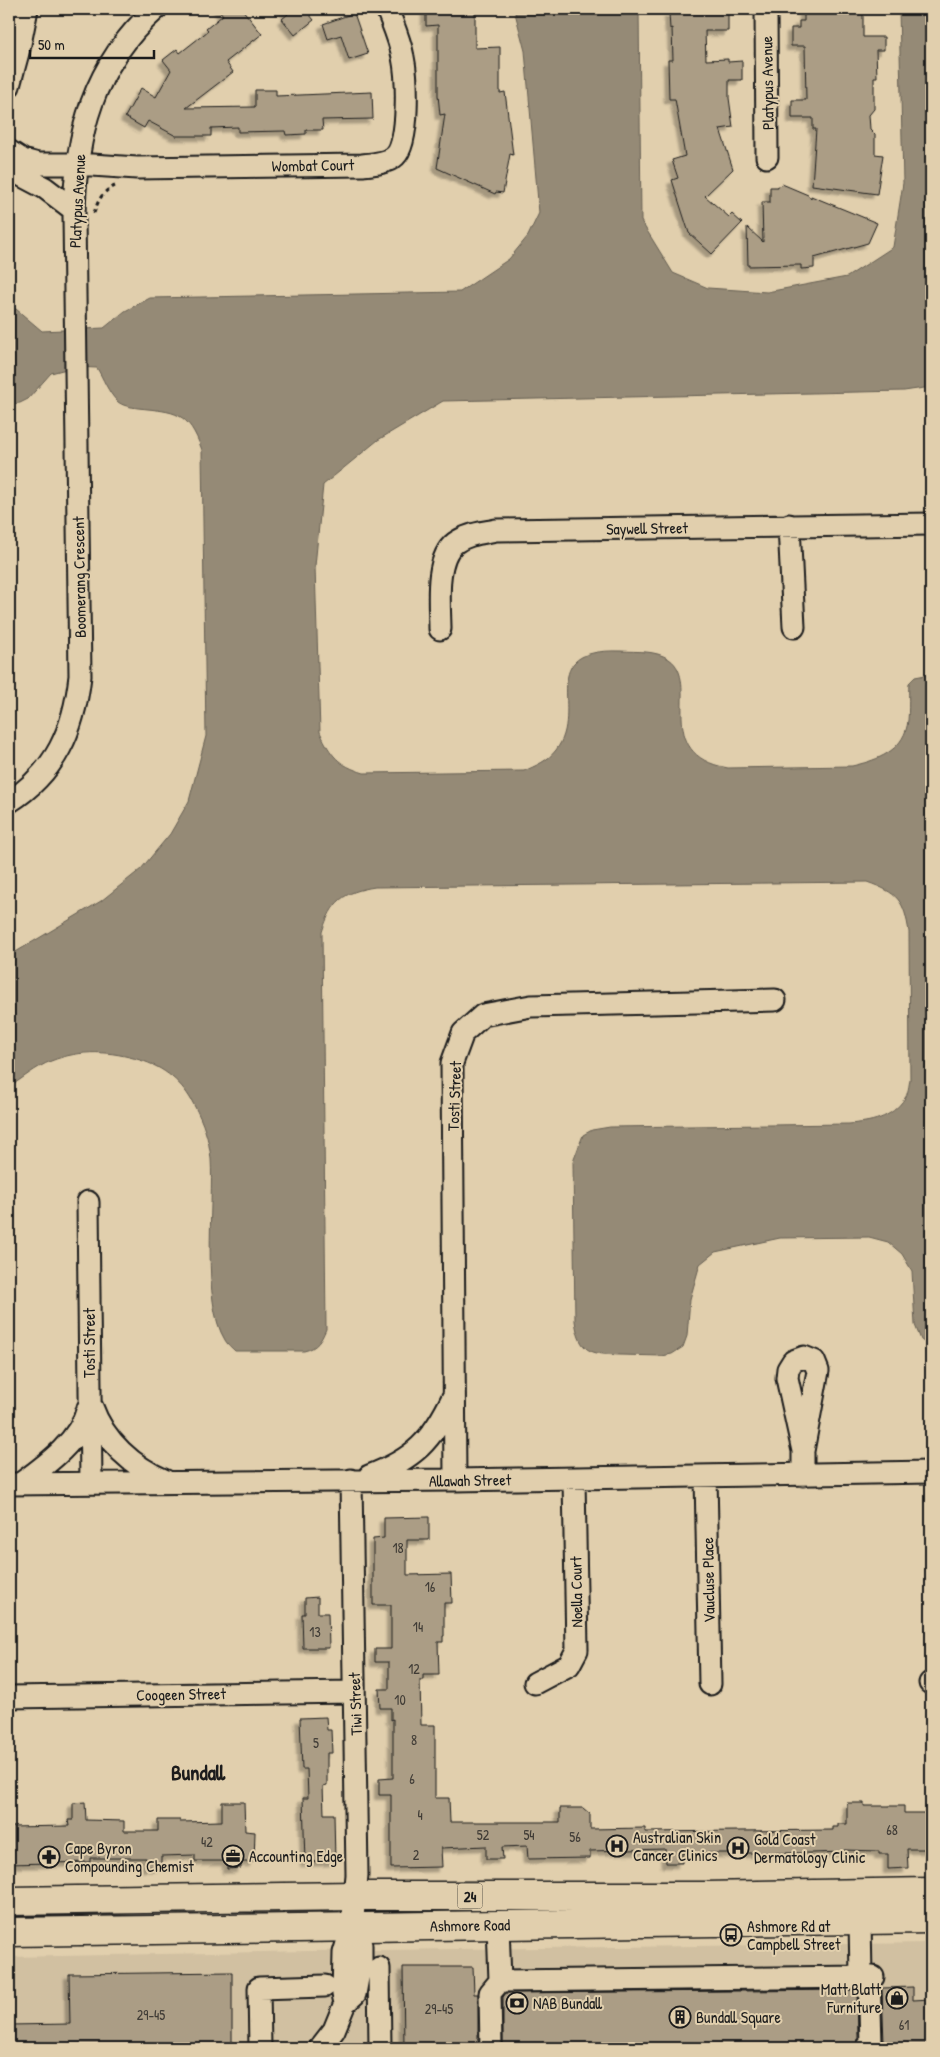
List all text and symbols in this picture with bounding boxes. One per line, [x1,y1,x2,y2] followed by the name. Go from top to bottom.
[30,28,154,60] scale bar
[38,34,65,55] text: 50 m
[755,35,779,130] street label: Platypus Avenue
[64,153,90,249] street label: Platypus Avenue
[272,153,355,177] street label: Wombat Court
[67,516,91,638] street label: Boomerang Crescent
[606,516,689,540] street label: Saywell Street
[442,1060,466,1131] street label: Tosti Street
[78,1307,100,1378] street label: Tosti Street
[429,1468,512,1492] street label: Allawah Street
[696,1536,720,1623] street label: Vaucluse Place
[392,1538,404,1557] house number: 18
[564,1556,588,1628] street label: Noella Court
[425,1577,436,1596] house number: 16
[413,1617,423,1636] house number: 14
[309,1622,321,1641] house number: 13
[408,1659,420,1678] house number: 12
[343,1672,367,1736] street label: Tiwi Street
[136,1682,227,1706] street label: Coogeen Street
[394,1690,406,1709] house number: 10
[411,1730,417,1749] house number: 8
[313,1733,319,1752] house number: 5
[171,1758,226,1787] district label: Bundall
[409,1769,415,1788] house number: 6
[417,1805,423,1824] house number: 4
[886,1820,898,1839] house number: 68
[477,1825,490,1844] house number: 52
[523,1825,535,1844] house number: 54
[633,1826,721,1866] place label: Australian Skin Cancer Clinics
[569,1827,581,1846] house number: 56
[754,1828,866,1868] place label: Gold Coast Dermatology Clinic
[201,1832,213,1851] house number: 42
[605,1834,629,1858] hospital icon: Australian Skin Cancer Clinics
[726,1836,750,1860] hospital icon: Gold Coast Dermatology Clinic
[65,1837,194,1877] place label: Cape Byron Compounding Chemist
[221,1844,245,1868] office icon: Accounting Edge
[37,1845,61,1869] pharmacy icon: Cape Byron Compounding Chemist
[249,1845,344,1867] place label: Accounting Edge
[413,1845,420,1864] house number: 2
[458,1884,482,1908] road number: 24
[430,1913,510,1937] street label: Ashmore Road
[747,1915,841,1955] place label: Ashmore Rd at Campbell Street
[719,1923,743,1947] bus stop icon: Ashmore Rd at Campbell Street
[821,1978,882,2018] place label: Matt Blatt Furniture
[885,1986,909,2010] shop icon: Matt Blatt Furniture
[505,1991,529,2015] bank icon: NAB Bundall
[533,1992,602,2014] place label: NAB Bundall
[425,1999,453,2018] house number: 29-45
[137,2005,165,2024] house number: 29-45
[668,2005,692,2029] building icon: Bundall Square
[696,2006,781,2028] place label: Bundall Square
[899,2015,909,2034] house number: 61

